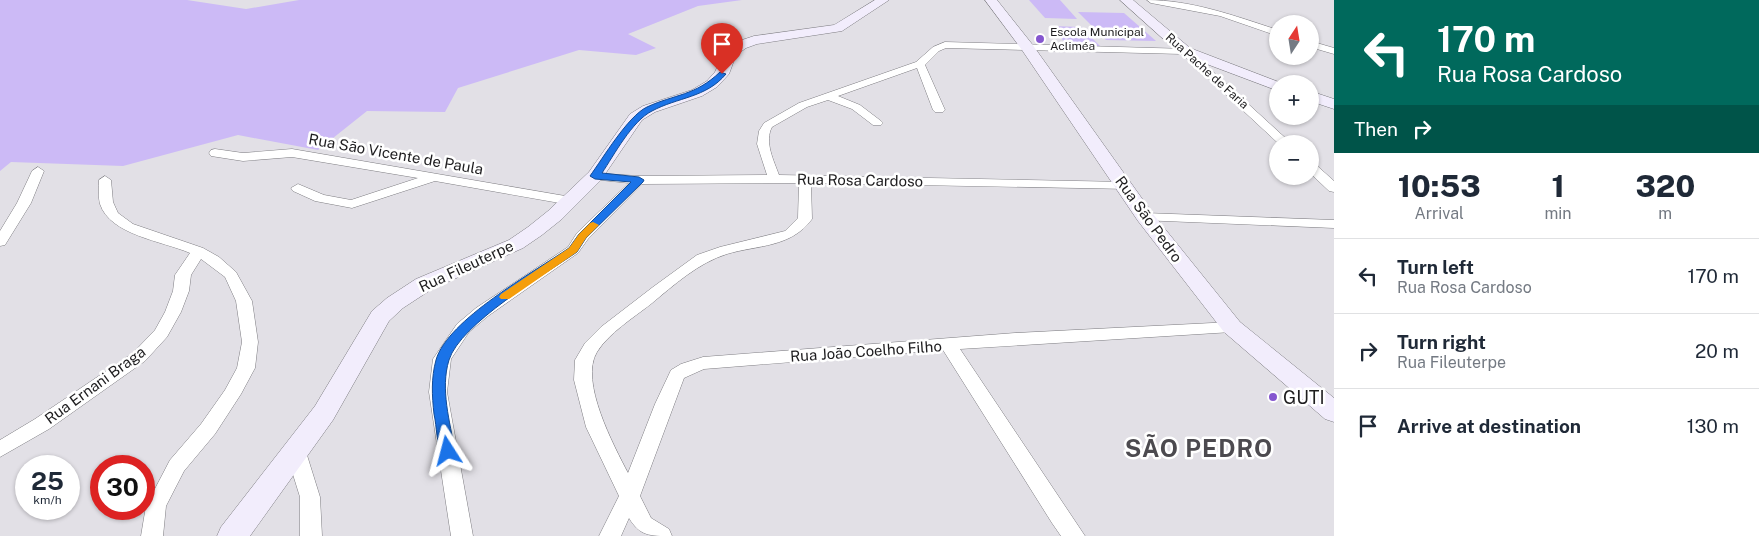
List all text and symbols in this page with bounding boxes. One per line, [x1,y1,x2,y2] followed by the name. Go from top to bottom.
[1269,15,1319,65] north arrow
[1269,15,1319,185] map controls
[1437,19,1535,60] text: 170 m
[1354,20,1419,85] icon: left
[701,23,743,74] pin
[1050,25,1145,53] place label: Escola Municipal Acliméa
[708,30,736,58] icon: arrive
[1163,30,1251,112] street label: Rua Pache de Faria
[1034,33,1046,45] marker: Escola Municipal Acliméa
[1437,61,1622,87] text: Rua Rosa Cardoso
[1269,75,1319,125] button: +
[1408,115,1436,143] icon: right
[1354,118,1398,140] text: Then
[307,130,485,178] street label: Rua São Vicente de Paula
[1269,135,1319,185] button: −
[1398,168,1481,204] text: 10:53
[1551,168,1565,204] text: 1
[1635,168,1695,204] text: 320
[797,170,923,190] street label: Rua Rosa Cardoso
[1112,173,1186,265] street label: Rua São Pedro
[1415,204,1464,223] text: Arrival
[1544,204,1572,223] text: min
[1658,204,1672,223] text: m
[416,237,516,295] street label: Rua Fileuterpe
[1397,256,1474,278] text: Turn left
[1354,262,1382,290] icon: left
[1688,265,1739,287] text: 170 m
[1397,278,1532,297] text: Rua Rosa Cardoso
[1397,331,1486,353] text: Turn right
[790,337,942,365] street label: Rua João Coelho Filho
[1354,337,1382,365] icon: right
[1695,340,1739,362] text: 20 m
[41,343,149,427] street label: Rua Ernani Braga
[1397,353,1506,372] text: Rua Fileuterpe
[1283,387,1325,408] place label: GUTI
[1267,391,1279,403] marker: GUTI
[1354,412,1382,440] icon: arrive
[1397,415,1581,437] text: Arrive at destination
[1687,415,1739,437] text: 130 m
[421,424,473,476] position arrow
[1125,433,1273,462] district label: SÃO PEDRO
[90,455,155,520] speed limit sign: 30
[31,466,64,496] text: 25
[33,493,62,507] text: km/h

